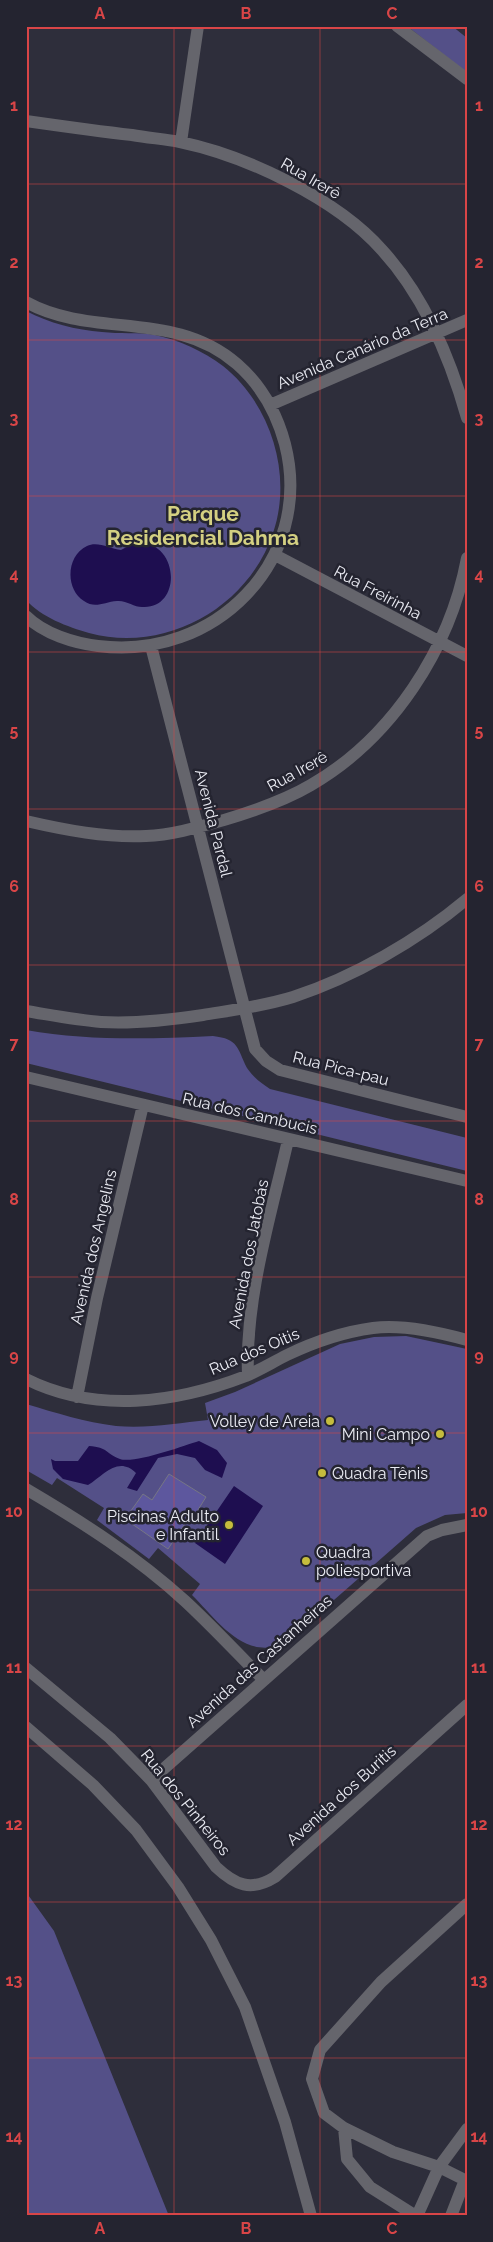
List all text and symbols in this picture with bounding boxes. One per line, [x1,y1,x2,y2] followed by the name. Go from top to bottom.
[95,4,106,23] text: A
[241,4,252,23] text: B
[387,4,398,23] text: C
[10,96,18,115] text: 1
[475,96,483,115] text: 1
[277,154,344,203] street label: Rua Irerê
[9,253,19,272] text: 2
[474,253,484,272] text: 2
[274,304,450,393] street label: Avenida Canário da Terra
[10,409,19,428] text: 3
[475,409,484,428] text: 3
[107,501,299,550] district label: Parque Residencial Dahma
[331,561,425,623] street label: Rua Freirinha
[9,565,19,584] text: 4
[474,565,484,584] text: 4
[10,721,19,740] text: 5
[475,721,484,740] text: 5
[264,747,331,796] street label: Rua Irerê
[191,767,236,880] street label: Avenida Pardal
[9,877,19,896] text: 6
[474,877,484,896] text: 6
[10,1034,19,1053] text: 7
[475,1034,484,1053] text: 7
[291,1047,391,1090] street label: Rua Pica-pau
[181,1089,319,1138] street label: Rua dos Cambucis
[66,1167,121,1327] street label: Avenida dos Angelins
[225,1178,272,1330] street label: Avenida dos Jatobás
[9,1190,19,1209] text: 8
[474,1190,484,1209] text: 8
[206,1324,302,1379] street label: Rua dos Oitis
[9,1346,19,1365] text: 9
[474,1346,484,1365] text: 9
[210,1412,320,1431] place label: Volley de Areia
[324,1415,336,1427] marker: Volley de Areia
[342,1425,430,1444] place label: Mini Campo
[434,1428,446,1440] marker: Mini Campo
[332,1464,428,1483] place label: Quadra Tênis
[316,1467,328,1479] marker: Quadra Tênis
[5,1502,23,1521] text: 10
[470,1502,488,1521] text: 10
[107,1507,220,1544] place label: Piscinas Adulto e Infantil
[223,1519,235,1531] marker: Piscinas Adulto e Infantil
[316,1543,411,1580] place label: Quadra poliesportiva
[300,1555,312,1567] marker: Quadra poliesportiva
[183,1591,336,1732] street label: Avenida das Castanheiras
[6,1658,22,1677] text: 11
[471,1658,487,1677] text: 11
[283,1741,400,1849] street label: Avenida dos Buritis
[137,1745,235,1860] street label: Rua dos Pinheiros
[6,1815,22,1834] text: 12
[471,1815,487,1834] text: 12
[6,1971,22,1990] text: 13
[471,1971,487,1990] text: 13
[5,2127,23,2146] text: 14
[470,2127,488,2146] text: 14
[95,2219,106,2238] text: A
[241,2219,252,2238] text: B
[387,2219,398,2238] text: C

